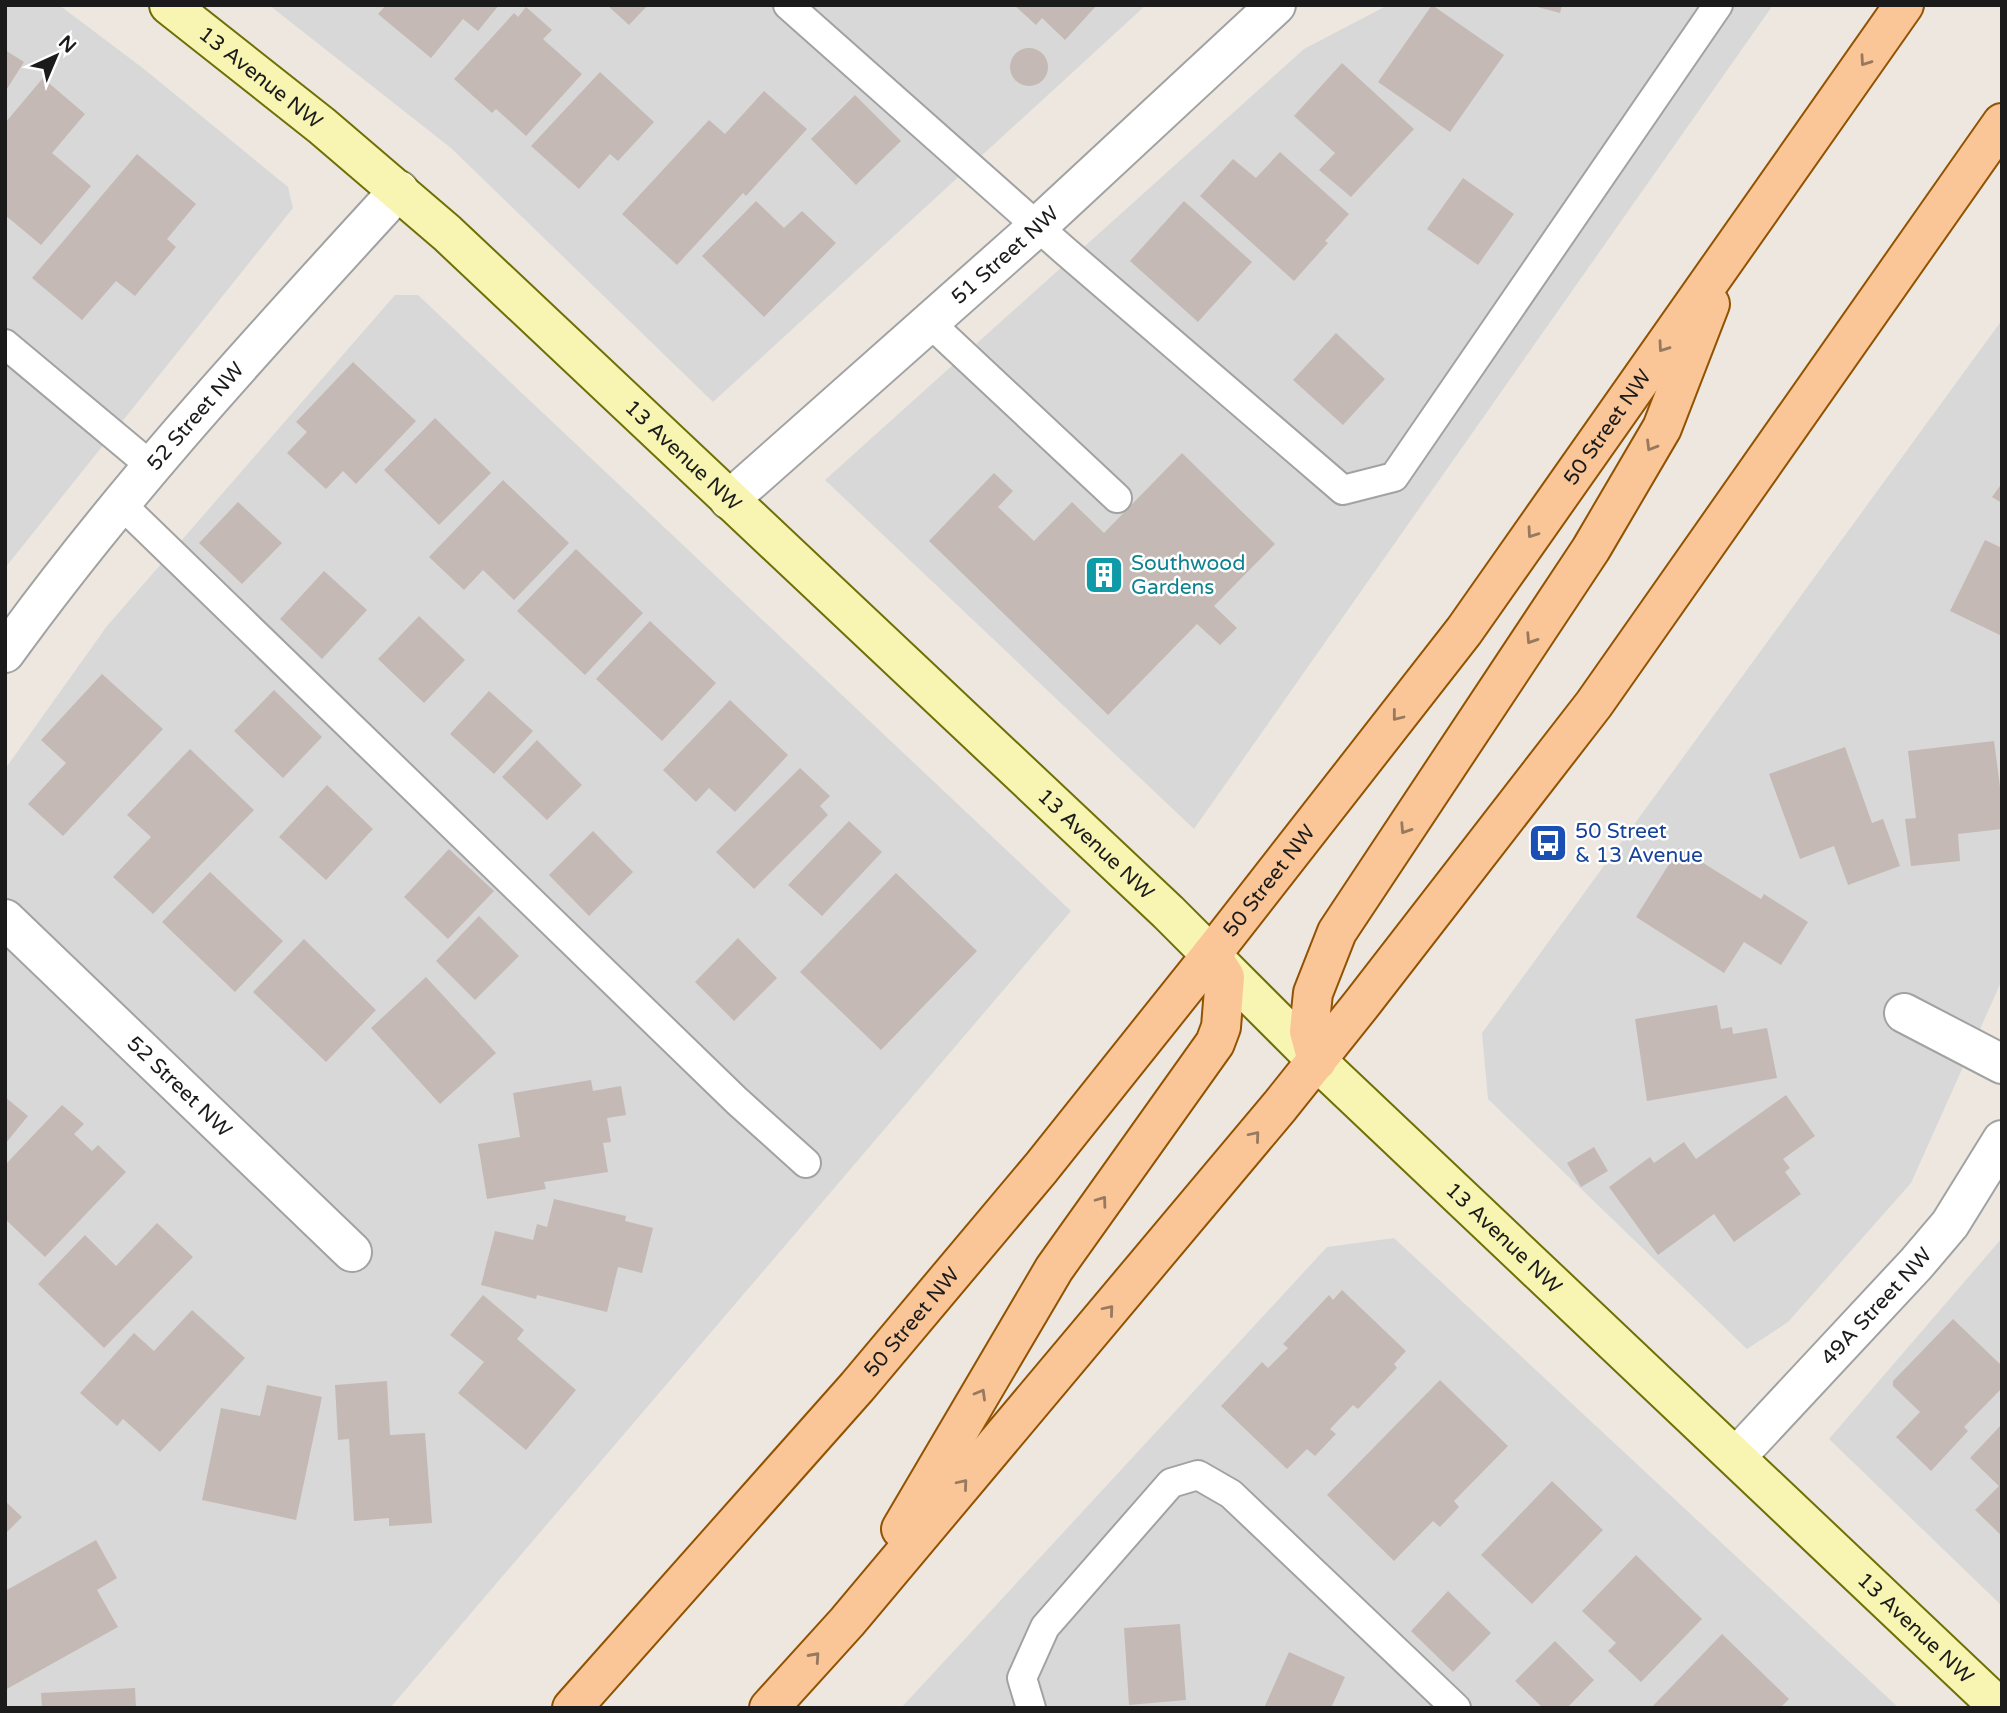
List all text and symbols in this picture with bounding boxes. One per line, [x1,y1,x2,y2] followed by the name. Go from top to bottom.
[21,21,91,91] north arrow
[194,21,328,134] street label: 13 Avenue NW
[54,31,80,58] text: N
[1861,53,1873,66] one-way arrow
[946,201,1064,309] street label: 51 Street NW
[1659,339,1671,352] one-way arrow
[142,357,249,475] street label: 52 Street NW
[1558,365,1656,490] street label: 50 Street NW
[620,395,747,516] street label: 13 Avenue NW
[1646,439,1659,452] one-way arrow
[1528,525,1540,538] one-way arrow
[1131,551,1245,600] place label: Southwood Gardens
[1083,554,1125,596] building icon: Southwood Gardens
[1526,631,1539,644] one-way arrow
[1393,708,1406,721] one-way arrow
[1033,783,1159,905] street label: 13 Avenue NW
[1575,819,1703,868] place label: 50 Street & 13 Avenue
[1217,820,1321,942] street label: 50 Street NW
[1401,821,1413,834] one-way arrow
[1527,822,1569,864] bus stop icon: 50 Street & 13 Avenue
[122,1031,237,1142] street label: 52 Street NW
[1247,1131,1259,1144] one-way arrow
[1440,1177,1567,1299] street label: 13 Avenue NW
[1094,1196,1106,1209] one-way arrow
[1816,1242,1937,1370] street label: 49A Street NW
[858,1262,965,1382] street label: 50 Street NW
[1101,1305,1113,1318] one-way arrow
[972,1388,985,1401] one-way arrow
[955,1480,967,1493] one-way arrow
[1852,1567,1979,1689] street label: 13 Avenue NW
[807,1652,819,1665] one-way arrow

